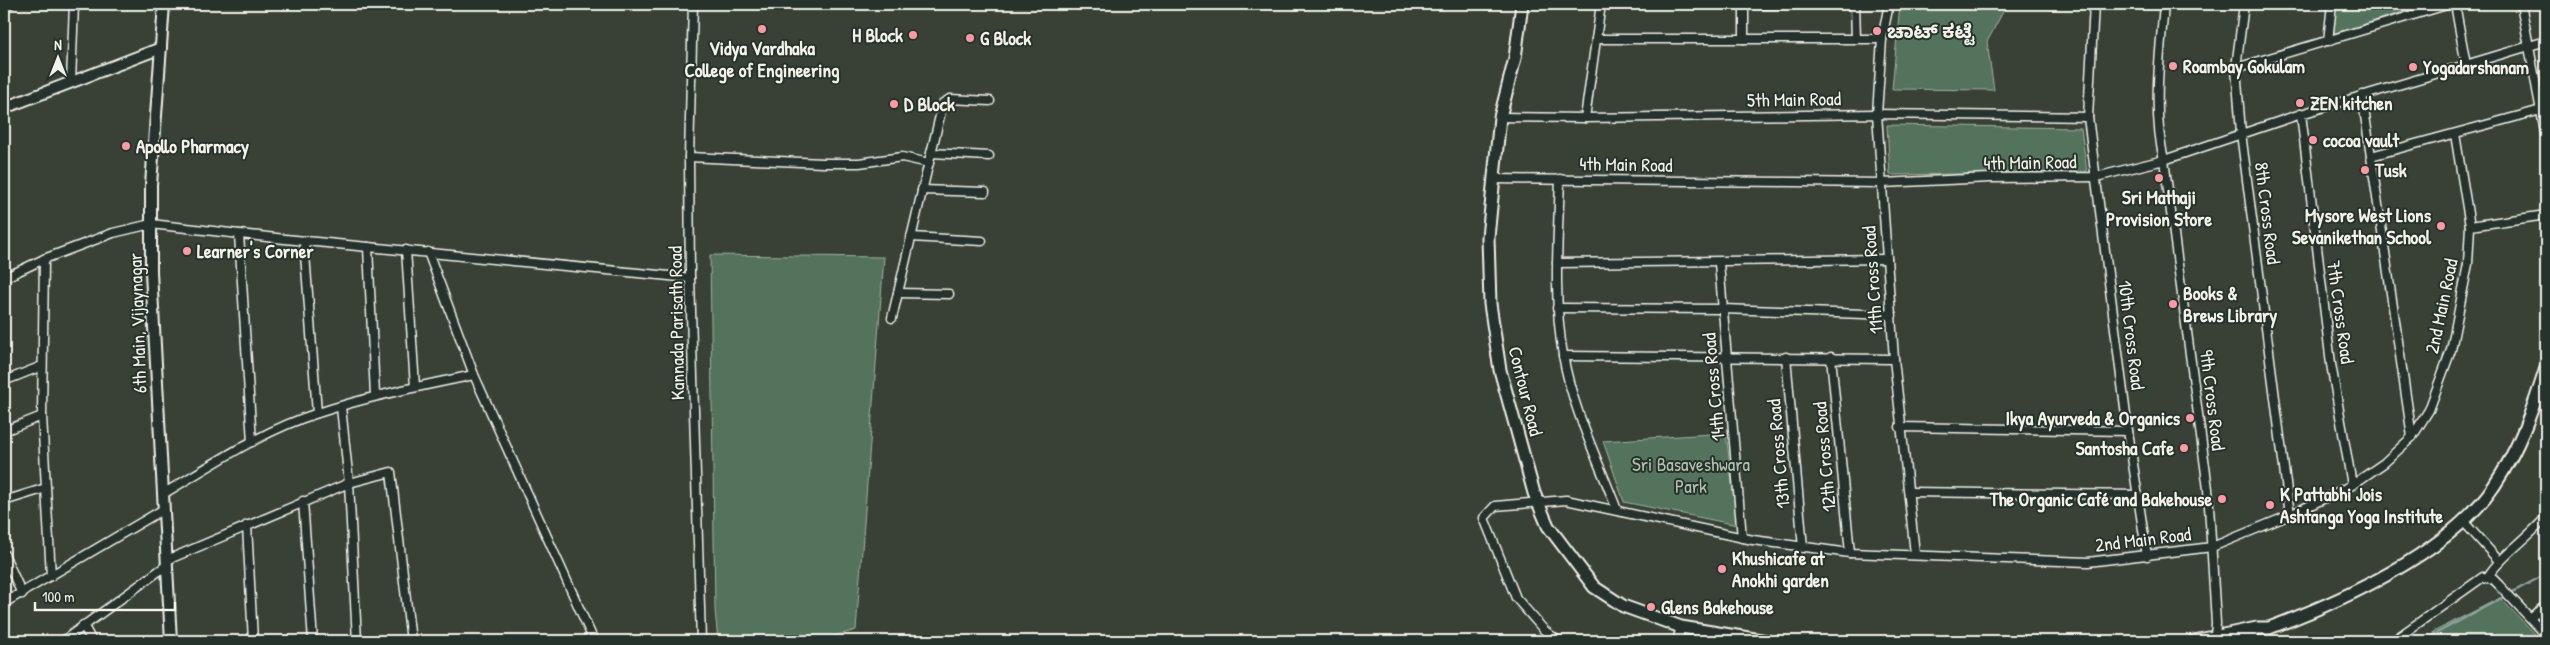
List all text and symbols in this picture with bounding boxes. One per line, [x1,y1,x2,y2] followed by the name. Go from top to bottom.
[1887,18,1975,46] place label: ಚಾಟ್ ಕಟ್ಟೆ
[852,22,903,48] place label: H Block
[756,23,768,35] marker: Vidya Vardhaka College of Engineering
[980,25,1031,51] place label: G Block
[1871,25,1883,37] marker: ಚಾಟ್ ಕಟ್ಟೆ
[907,29,919,41] marker: H Block
[32,32,82,82] north arrow
[964,32,976,44] marker: G Block
[54,35,62,54] text: N
[684,35,840,84] place label: Vidya Vardhaka College of Engineering
[2183,53,2305,80] place label: Roambay Gokulam
[2423,54,2529,81] place label: Yogadarshanam
[2167,60,2179,72] marker: Roambay Gokulam
[2407,61,2419,73] marker: Yogadarshanam
[1747,85,1842,113] street label: 5th Main Road
[2310,90,2393,116] place label: ZEN kitchen
[904,91,955,117] place label: D Block
[2294,97,2306,109] marker: ZEN kitchen
[888,98,900,110] marker: D Block
[2323,127,2401,153] place label: cocoa vault
[136,133,249,160] place label: Apollo Pharmacy
[2307,134,2319,146] marker: cocoa vault
[120,140,132,152] marker: Apollo Pharmacy
[1983,148,2077,176] street label: 4th Main Road
[1579,150,1673,178] street label: 4th Main Road
[2374,157,2407,183] place label: Tusk
[2249,160,2287,266] street label: 8th Cross Road
[2359,164,2371,176] marker: Tusk
[2153,172,2165,184] marker: Sri Mathaji Provision Store
[2106,184,2212,232] place label: Sri Mathaji Provision Store
[2292,202,2432,250] place label: Mysore West Lions Sevanikethan School
[2435,220,2447,232] marker: Mysore West Lions Sevanikethan School
[1855,225,1889,335] street label: 11th Cross Road
[197,238,314,264] place label: Learner's Corner
[181,245,193,257] marker: Learner's Corner
[662,245,690,400] street label: Kannada Parisath Road
[122,252,152,394] street label: 6th Main, Vijaynagar
[2418,256,2464,356] street label: 2nd Main Road
[2321,259,2361,366] street label: 7th Cross Road
[2112,279,2152,392] street label: 10th Cross Road
[2183,280,2277,329] place label: Books & Brews Library
[2167,298,2179,310] marker: Books & Brews Library
[1695,331,1731,442] street label: 14th Cross Road
[1502,344,1550,439] street label: Contour Road
[2194,348,2232,452] street label: 9th Cross Road
[1760,398,1796,510] street label: 13th Cross Road
[1806,400,1842,513] street label: 12th Cross Road
[2005,405,2181,432] place label: Ikya Ayurveda & Organics
[2184,412,2196,424] marker: Ikya Ayurveda & Organics
[2076,435,2174,461] place label: Santosha Cafe
[2178,442,2190,454] marker: Santosha Cafe
[1632,451,1751,499] park label: Sri Basaveshwara Park
[2280,481,2444,530] place label: K Pattabhi Jois Ashtanga Yoga Institute
[1989,486,2212,513] place label: The Organic Café and Bakehouse
[2216,493,2228,505] marker: The Organic Café and Bakehouse
[2264,499,2276,511] marker: K Pattabhi Jois Ashtanga Yoga Institute
[2094,520,2193,558] street label: 2nd Main Road
[1732,545,1829,594] place label: Khushicafe at Anokhi garden
[1716,563,1728,575] marker: Khushicafe at Anokhi garden
[35,580,175,612] scale bar
[42,586,75,607] text: 100 m
[1661,594,1774,620] place label: Glens Bakehouse
[1645,601,1657,613] marker: Glens Bakehouse

